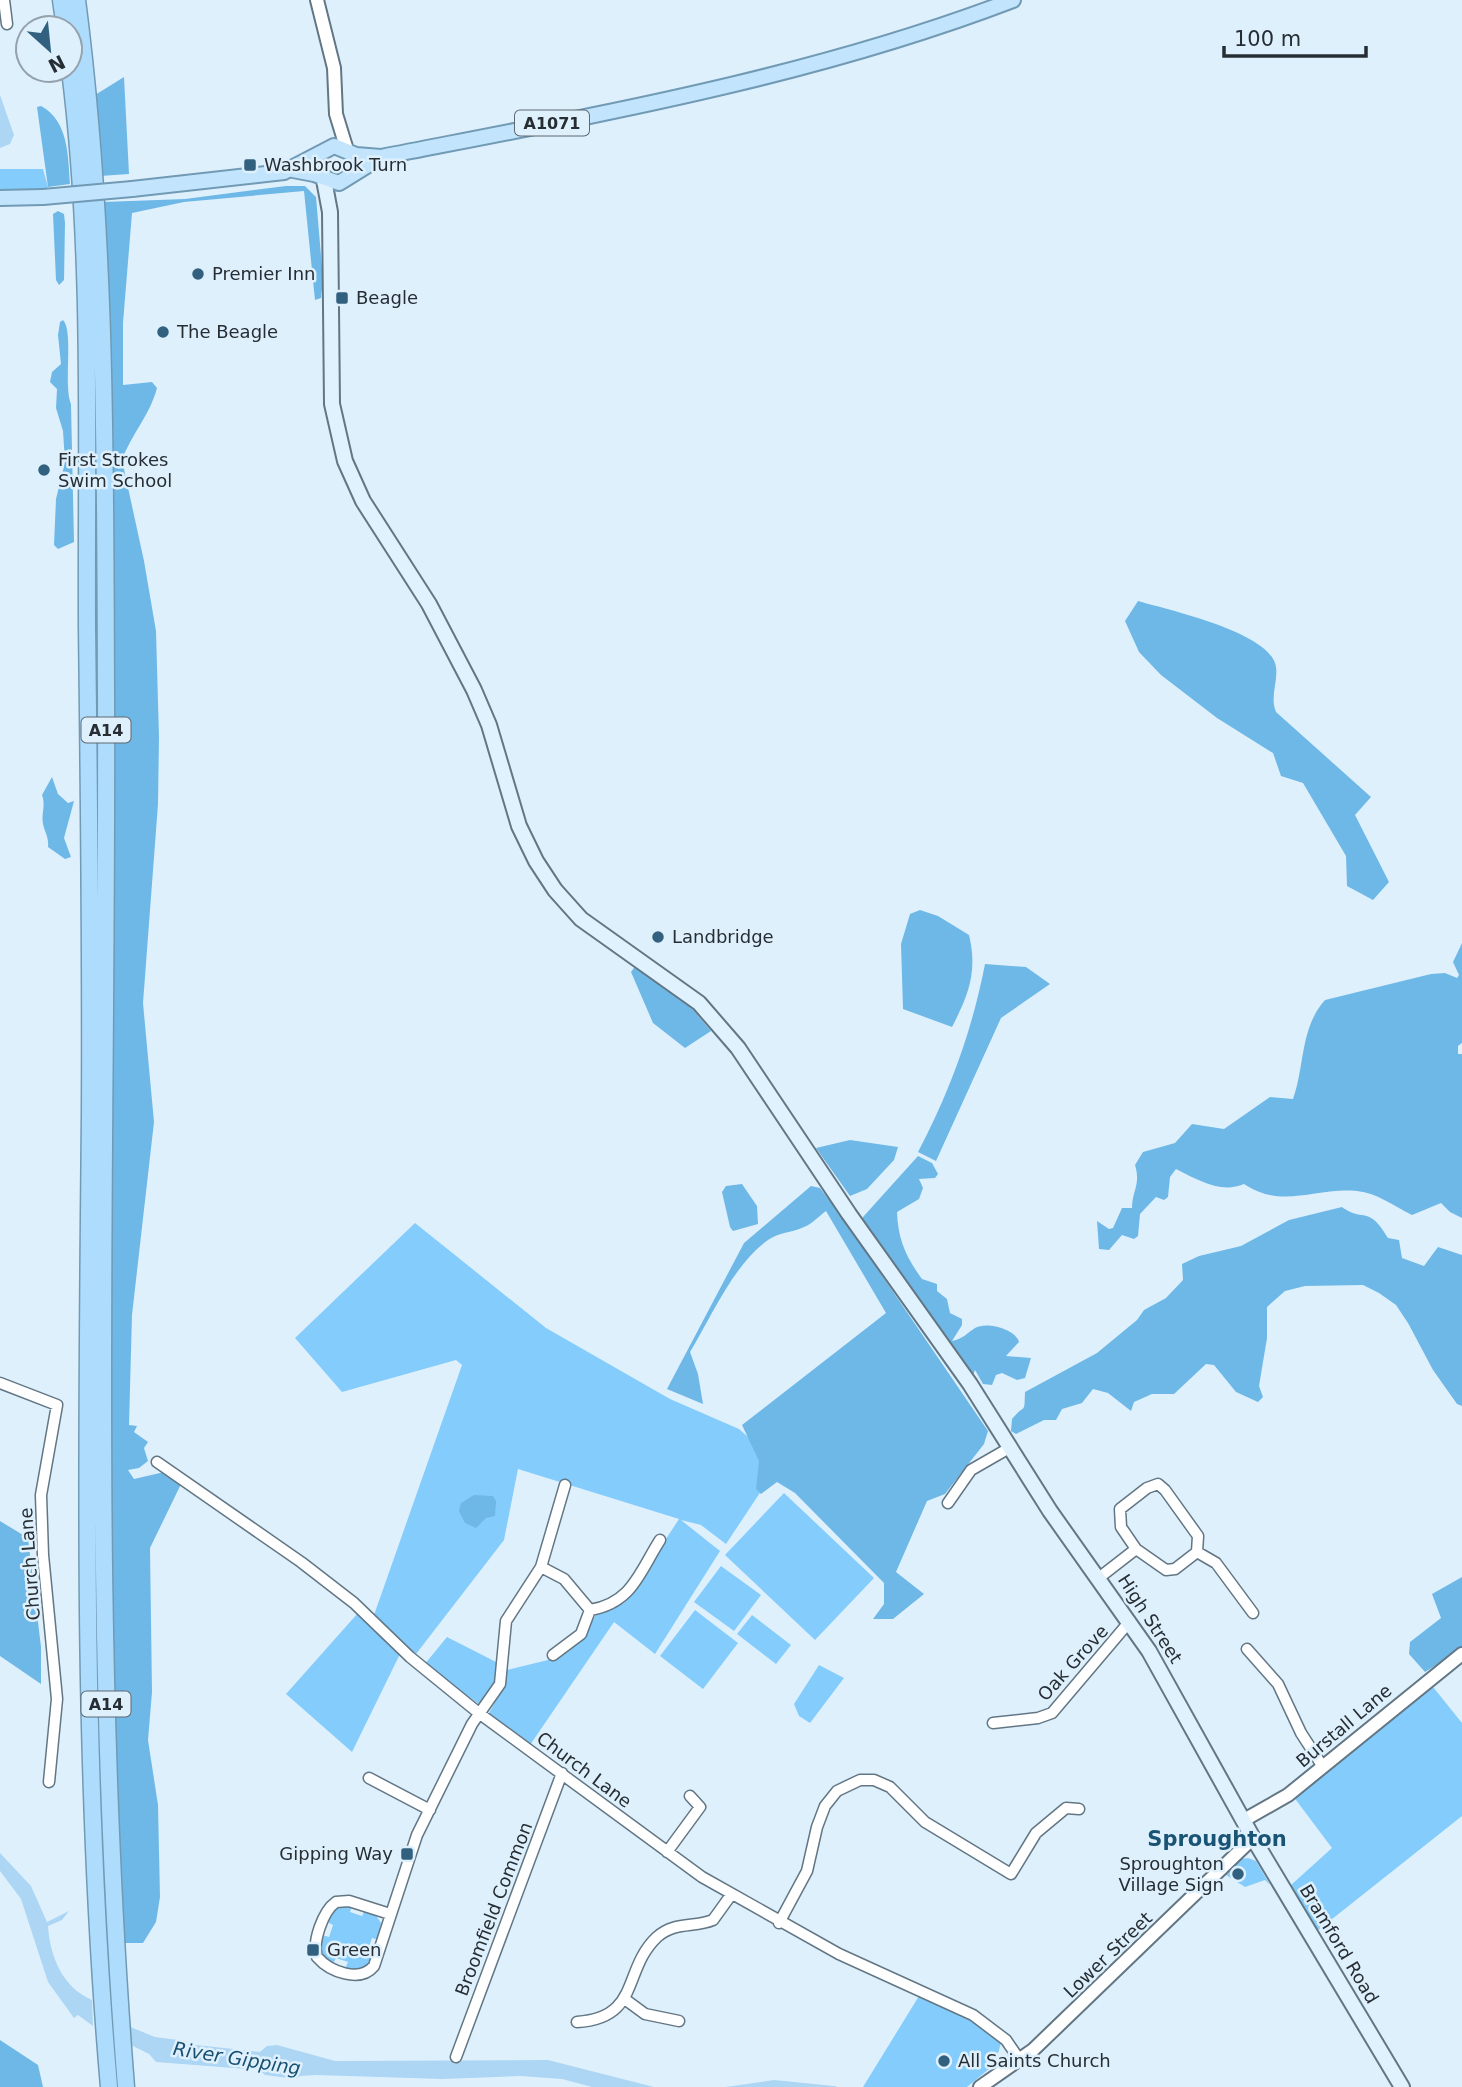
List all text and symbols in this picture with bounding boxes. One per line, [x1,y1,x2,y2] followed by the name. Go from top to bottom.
[14,14,84,84] north arrow
[1224,14,1366,58] scale bar
[1234,27,1301,51] text: 100 m
[45,51,69,78] text: N
[515,111,589,136] road number: A1071
[264,154,407,175] place label: Washbrook Turn
[242,157,258,173] marker: Washbrook Turn
[212,263,315,284] place label: Premier Inn
[190,266,206,282] marker: Premier Inn
[356,287,418,308] place label: Beagle
[334,290,350,306] marker: Beagle
[176,321,278,342] place label: The Beagle
[155,324,171,340] marker: The Beagle
[58,449,172,491] place label: First Strokes Swim School
[36,462,52,478] marker: First Strokes Swim School
[82,718,130,743] road number: A14
[672,926,774,947] place label: Landbridge
[650,929,666,945] marker: Landbridge
[15,1507,44,1621] street label: Church Lane
[1114,1570,1187,1667] street label: High Street
[1033,1620,1112,1705] street label: Oak Grove
[1292,1680,1396,1772] street label: Burstall Lane
[82,1692,130,1716] road number: A14
[533,1727,636,1812] street label: Church Lane
[451,1819,536,1999] street label: Broomfield Common
[1147,1827,1287,1851] district label: Sproughton
[279,1843,393,1864] place label: Gipping Way
[399,1846,415,1862] marker: Gipping Way
[1119,1853,1224,1895] place label: Sproughton Village Sign
[1230,1866,1246,1882] marker: Sproughton Village Sign
[1296,1880,1383,2007] street label: Bramford Road
[1059,1907,1156,2002] street label: Lower Street
[327,1939,382,1960] place label: Green
[305,1942,321,1958] marker: Green
[172,2037,302,2079] water label: River Gipping
[958,2050,1111,2071] place label: All Saints Church
[936,2053,952,2069] marker: All Saints Church

